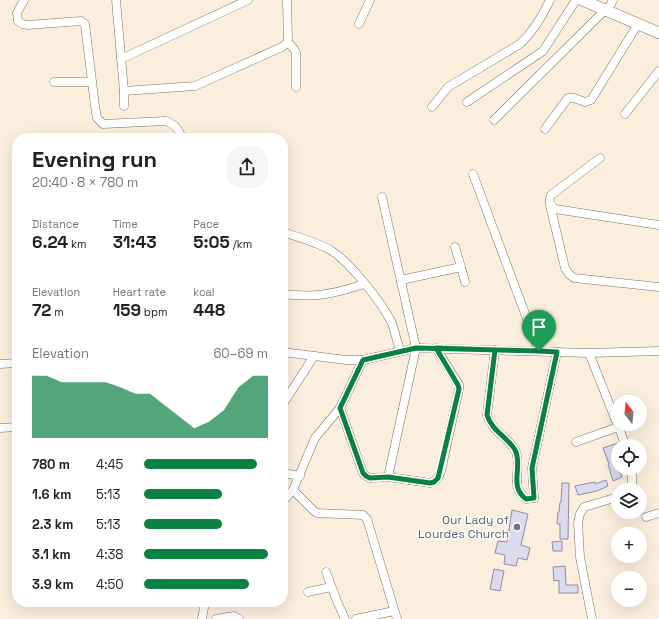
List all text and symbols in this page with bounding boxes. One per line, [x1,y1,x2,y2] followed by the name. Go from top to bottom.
[32,145,157,173] text: Evening run
[226,146,268,188] button: share
[32,174,138,191] text: 20:40 · 8 × 780 m
[32,217,79,231] text: Distance
[113,217,138,231] text: Time
[193,217,219,231] text: Pace
[32,231,68,253] text: 6.24
[113,231,157,253] text: 31:43
[193,231,230,253] text: 5:05
[68,237,86,251] text: km
[230,237,252,251] text: /km
[32,285,80,299] text: Elevation
[113,285,166,299] text: Heart rate
[193,285,215,299] text: kcal
[32,299,51,321] text: 72
[113,299,141,321] text: 159
[193,299,225,321] text: 448
[51,305,64,319] text: m
[141,305,168,319] text: bpm
[522,310,556,351] pin
[528,316,550,338] icon: arrive
[32,345,89,362] text: Elevation
[213,345,268,362] text: 60–69 m
[611,395,647,431] north arrow
[611,395,647,607] map controls
[611,439,647,475] button: locate
[32,456,70,473] text: 780 m
[96,456,123,473] text: 4:45
[611,483,647,519] button: layers
[32,486,71,503] text: 1.6 km
[96,486,120,503] text: 5:13
[418,512,509,542] place label: Our Lady of Lourdes Church
[32,516,73,533] text: 2.3 km
[96,516,120,533] text: 5:13
[512,522,522,532] marker: Our Lady of Lourdes Church
[611,527,647,563] button: +
[32,546,71,563] text: 3.1 km
[96,546,123,563] text: 4:38
[611,571,647,607] button: −
[32,576,74,593] text: 3.9 km
[96,576,124,593] text: 4:50

